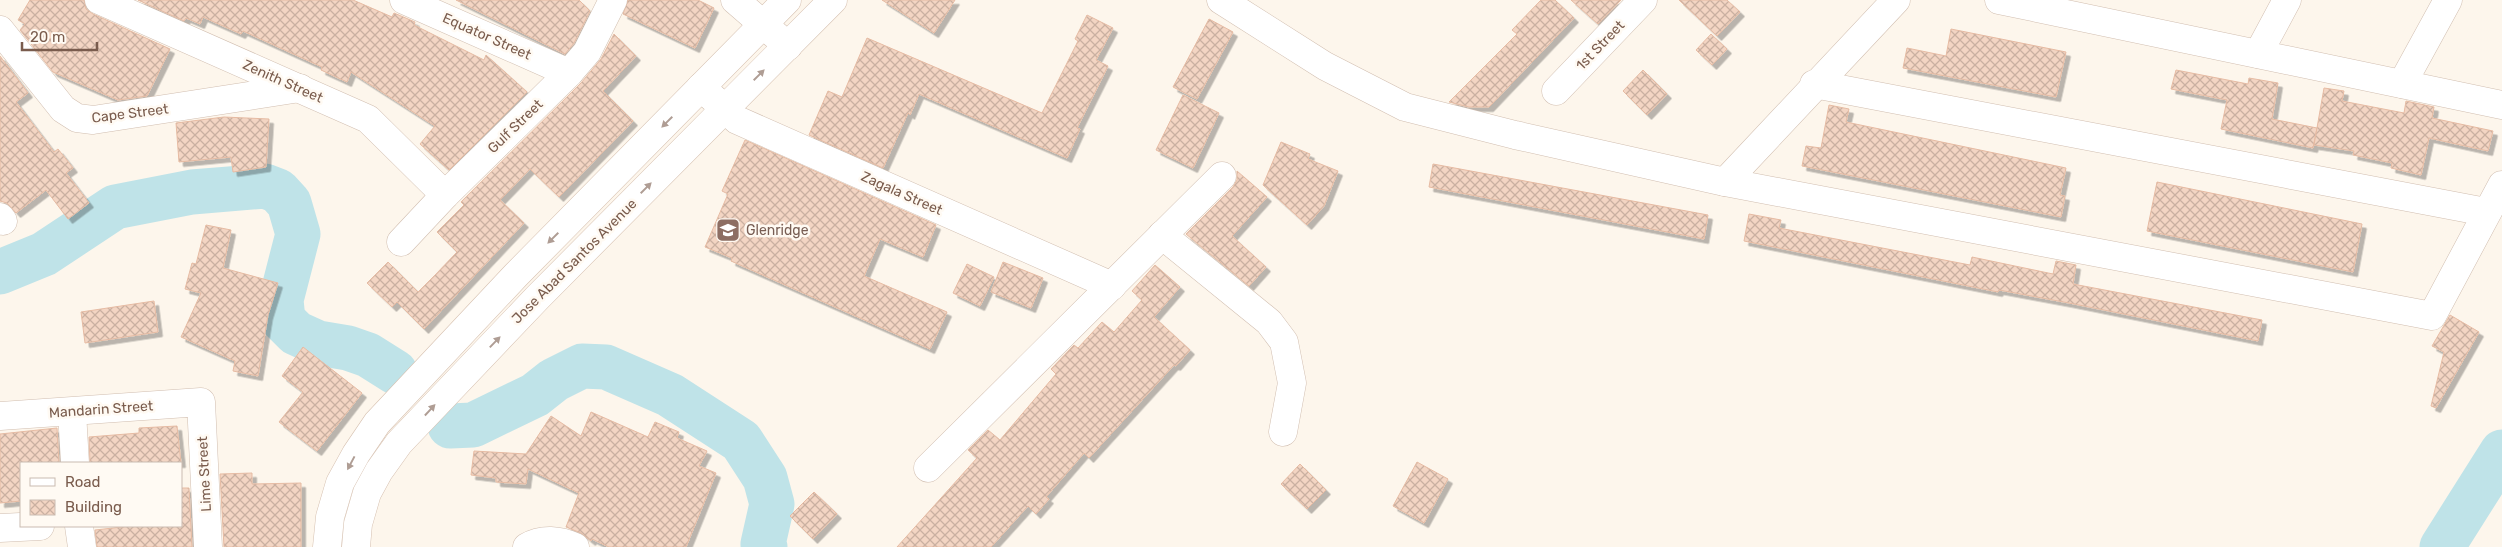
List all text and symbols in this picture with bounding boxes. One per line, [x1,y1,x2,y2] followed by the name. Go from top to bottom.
[440,9,534,64] street label: Equator Street
[1573,17,1629,74] street label: 1st Street
[22,20,98,52] scale bar
[30,28,65,46] text: 20 m
[240,56,326,107] street label: Zenith Street
[753,69,765,81] one-way arrow
[484,95,547,157] street label: Gulf Street
[91,100,170,127] street label: Cape Street
[661,116,673,128] one-way arrow
[858,168,946,219] street label: Zagala Street
[640,182,652,194] one-way arrow
[508,195,640,327] street label: Jose Abad Santos Avenue
[715,217,741,243] school or university icon: Glenridge
[746,222,809,239] place label: Glenridge
[547,232,559,244] one-way arrow
[489,336,501,348] one-way arrow
[48,397,154,422] street label: Mandarin Street
[424,404,436,416] one-way arrow
[194,435,215,512] street label: Lime Street
[347,456,355,471] one-way arrow
[20,462,182,527] legend
[65,473,101,491] text: Road
[65,498,122,516] text: Building

